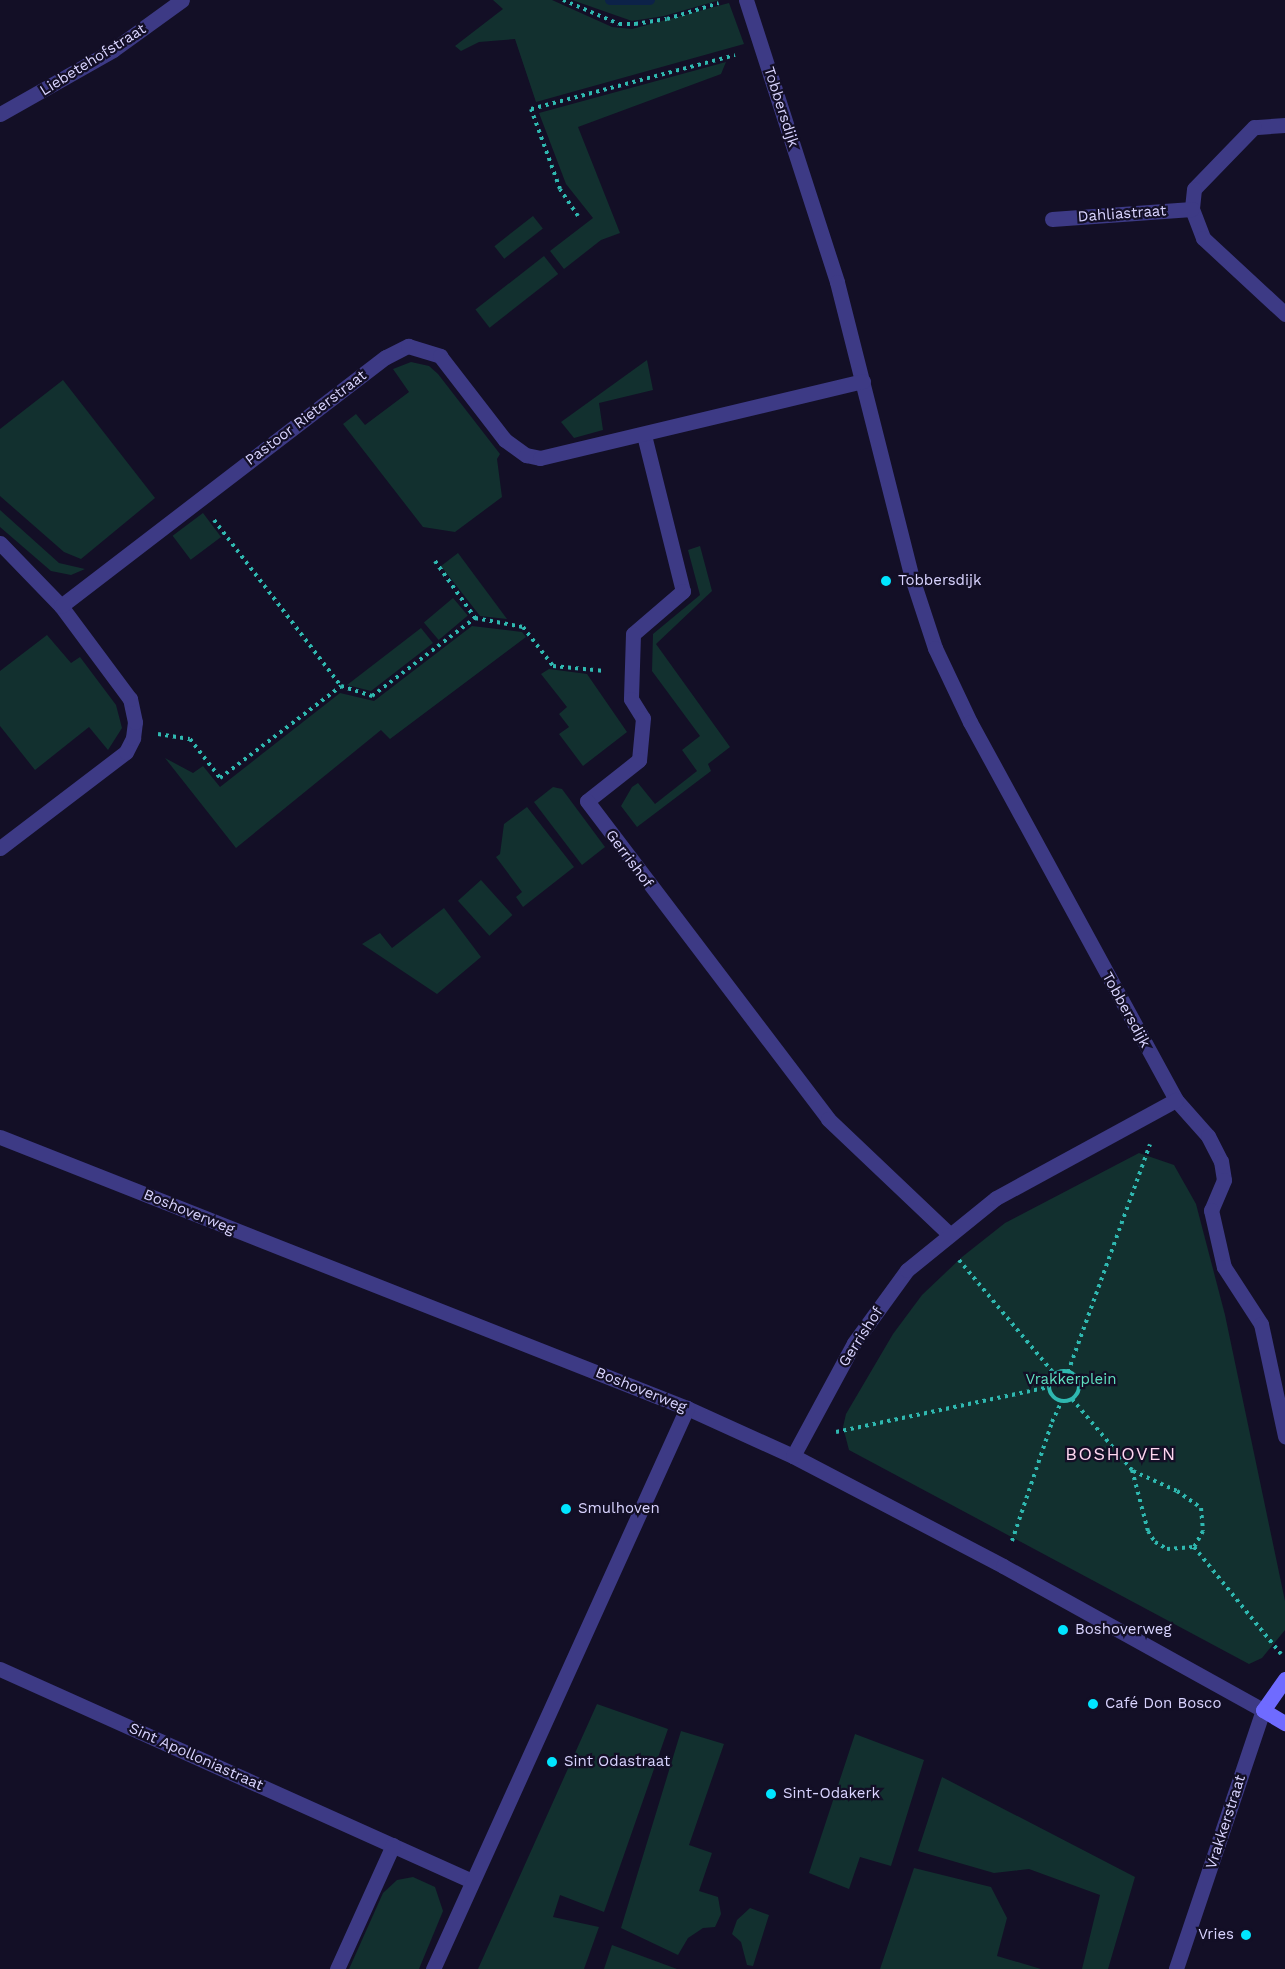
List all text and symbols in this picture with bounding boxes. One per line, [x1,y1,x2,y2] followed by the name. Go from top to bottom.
[37,20,149,100] street label: Liebetehofstraat
[760,65,802,149] street label: Tobbersdijk
[1077,202,1167,226] street label: Dahliastraat
[242,367,370,469] street label: Pastoor Rieterstraat
[898,572,981,590] place label: Tobbersdijk
[879,574,893,588] marker: Tobbersdijk
[601,827,657,891] street label: Gerrishof
[1098,969,1154,1051] street label: Tobbersdijk
[141,1186,237,1238] street label: Boshoverweg
[835,1304,887,1370] street label: Gerrishof
[593,1364,689,1416] street label: Boshoverweg
[1025,1371,1117,1389] park label: Vrakkerplein
[1065,1443,1177,1465] district label: BOSHOVEN
[578,1500,660,1518] place label: Smulhoven
[559,1502,573,1516] marker: Smulhoven
[1075,1621,1171,1639] place label: Boshoverweg
[1056,1623,1070,1637] marker: Boshoverweg
[1105,1695,1221,1713] place label: Café Don Bosco
[1086,1697,1100,1711] marker: Café Don Bosco
[126,1719,266,1795] street label: Sint Apolloniastraat
[564,1753,670,1771] place label: Sint Odastraat
[545,1755,559,1769] marker: Sint Odastraat
[1202,1773,1250,1871] street label: Vrakkerstraat
[783,1785,880,1803] place label: Sint-Odakerk
[764,1787,778,1801] marker: Sint-Odakerk
[1198,1926,1234,1944] place label: Vries
[1239,1928,1253,1942] marker: Vries

